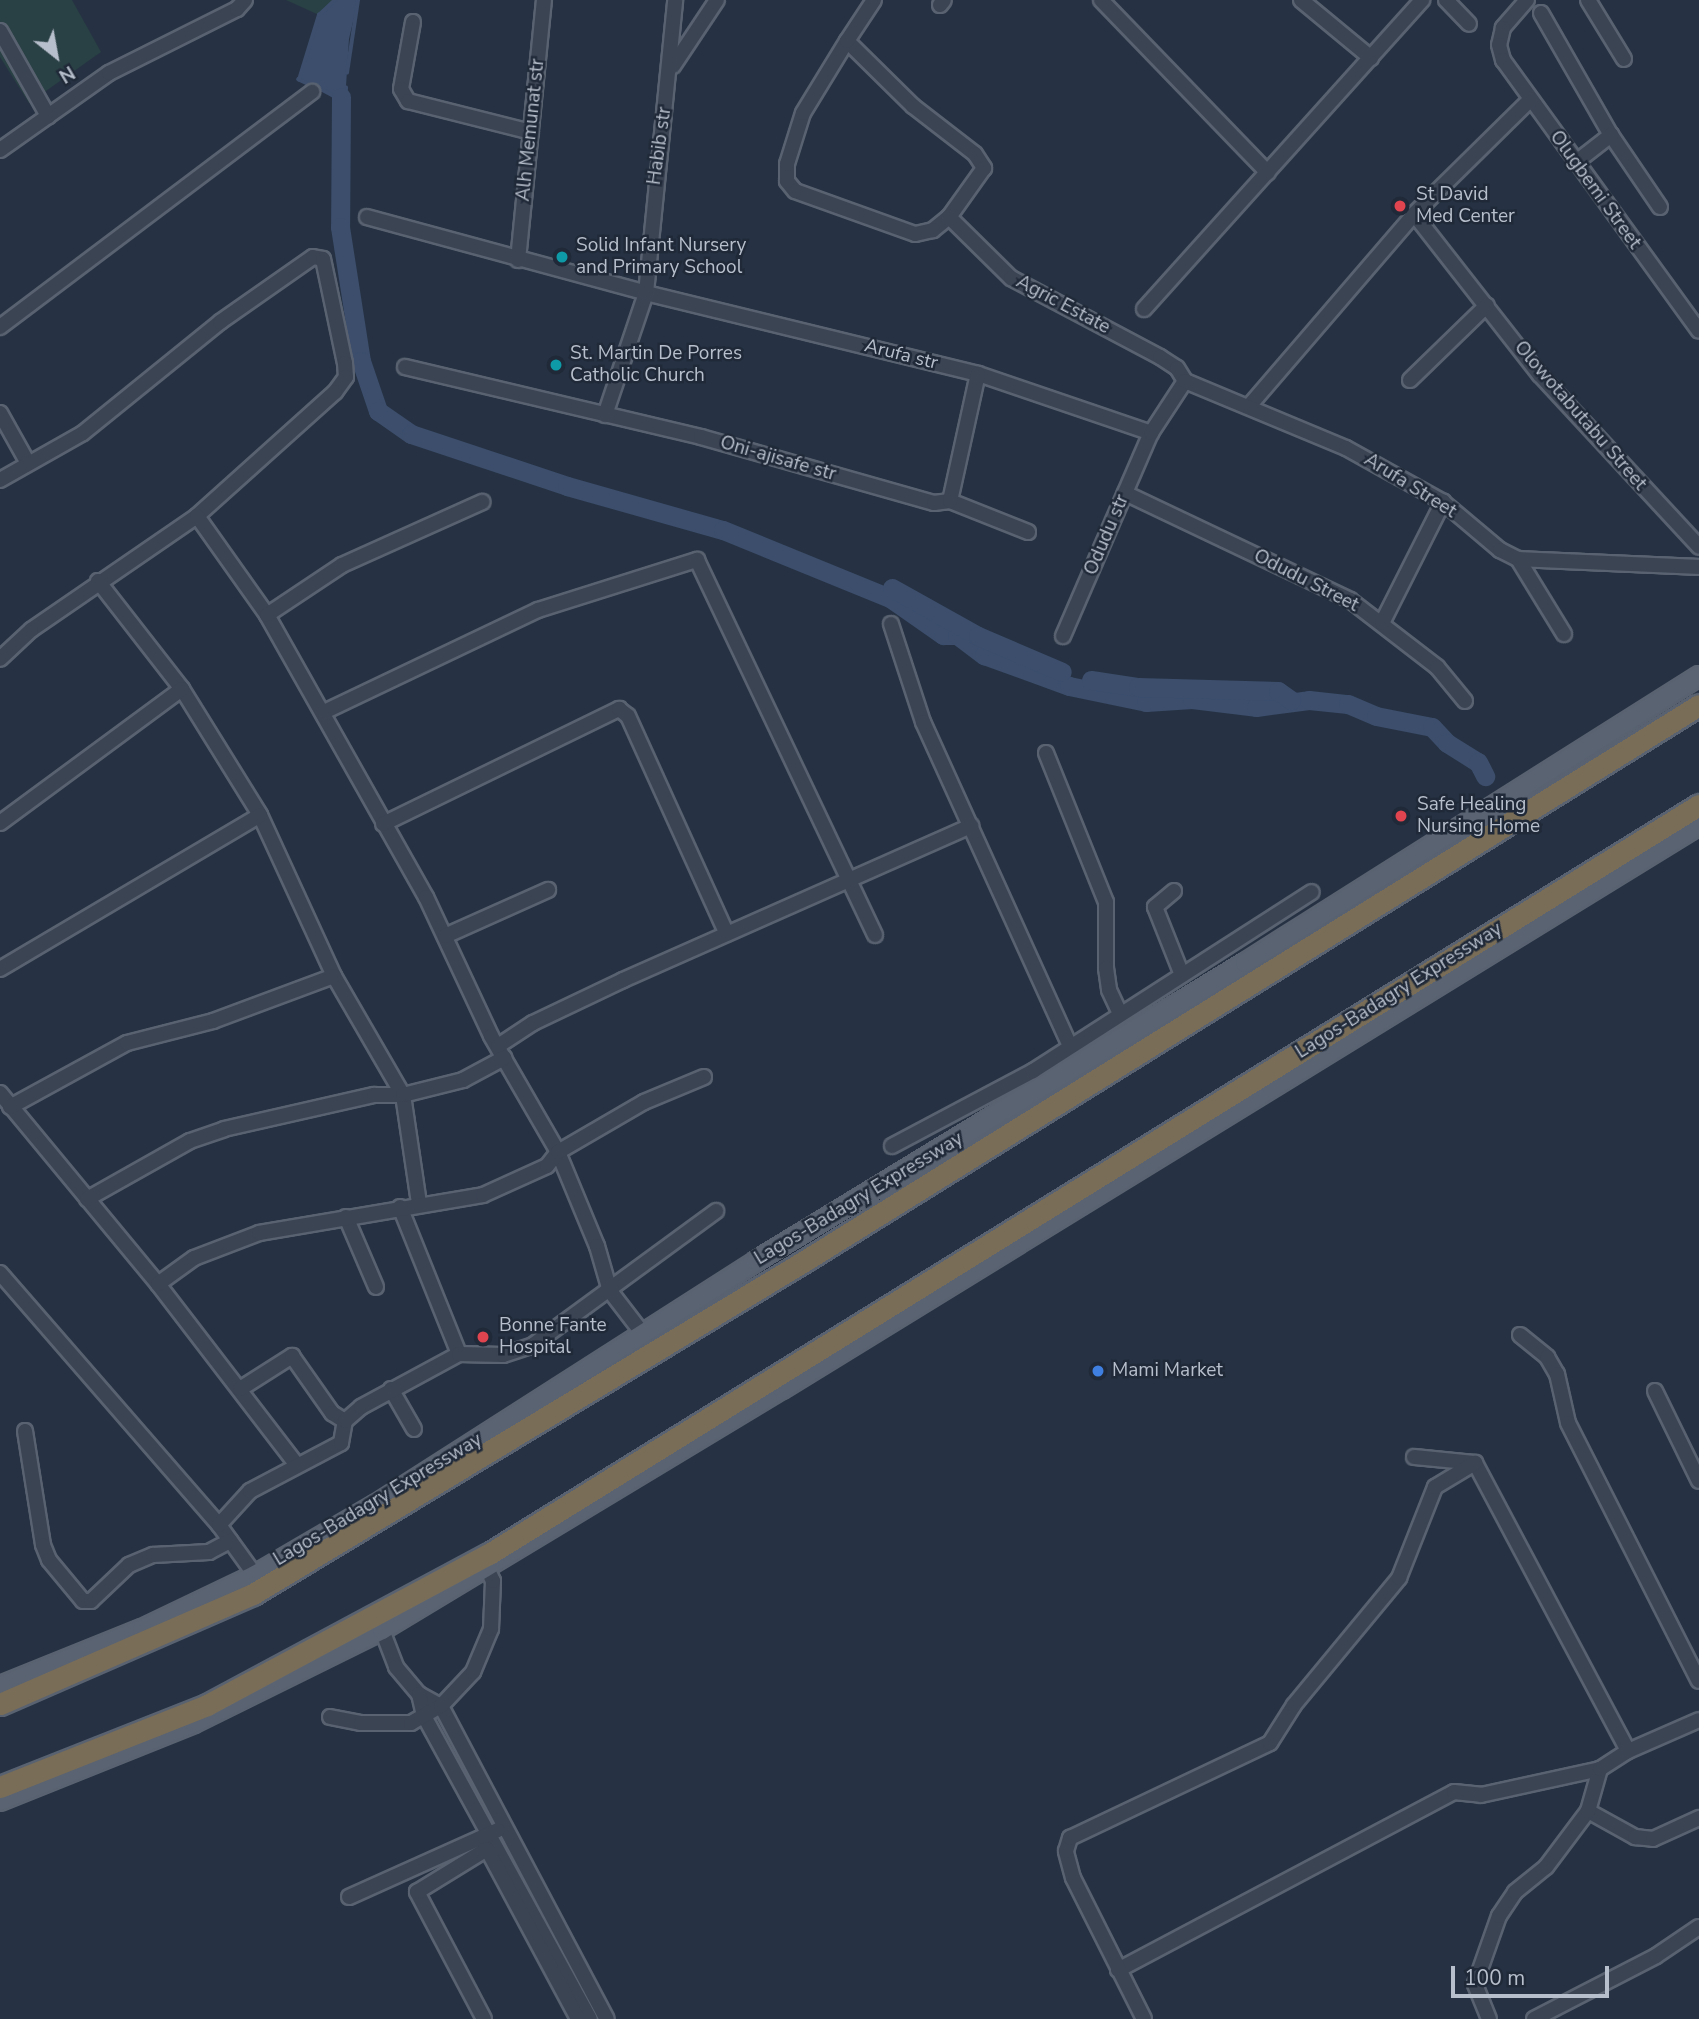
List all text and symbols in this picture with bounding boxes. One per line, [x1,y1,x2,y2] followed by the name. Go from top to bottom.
[21,21,91,91] north arrow
[512,58,550,202] street label: Alh Memunat str
[54,59,80,89] text: N
[643,106,677,186] street label: Habib str
[1544,126,1646,254] street label: Olugbemi Street
[1416,184,1515,228] place label: St David Med Center
[1390,196,1410,216] marker: St David Med Center
[576,235,746,279] place label: Solid Infant Nursery and Primary School
[554,249,570,265] marker: Solid Infant Nursery and Primary School
[1012,271,1114,339] street label: Agric Estate
[862,335,940,375] street label: Arufa str
[1509,337,1651,495] street label: Olowotabutabu Street
[570,343,742,387] place label: St. Martin De Porres Catholic Church
[548,357,564,373] marker: St. Martin De Porres Catholic Church
[717,432,839,486] street label: Oni-ajisafe str
[1360,449,1460,523] street label: Arufa Street
[1080,491,1134,579] street label: Odudu str
[1250,545,1362,617] street label: Odudu Street
[1417,794,1540,838] place label: Safe Healing Nursing Home
[1391,806,1411,826] marker: Safe Healing Nursing Home
[1292,918,1506,1064] street label: Lagos-Badagry Expressway
[751,1128,967,1270] street label: Lagos-Badagry Expressway
[499,1315,607,1359] place label: Bonne Fante Hospital
[473,1327,493,1347] marker: Bonne Fante Hospital
[1112,1360,1223,1382] place label: Mami Market
[1090,1363,1106,1379] marker: Mami Market
[270,1429,486,1571] street label: Lagos-Badagry Expressway
[1454,1952,1612,1996] scale bar
[1464,1964,1525,1992] text: 100 m

